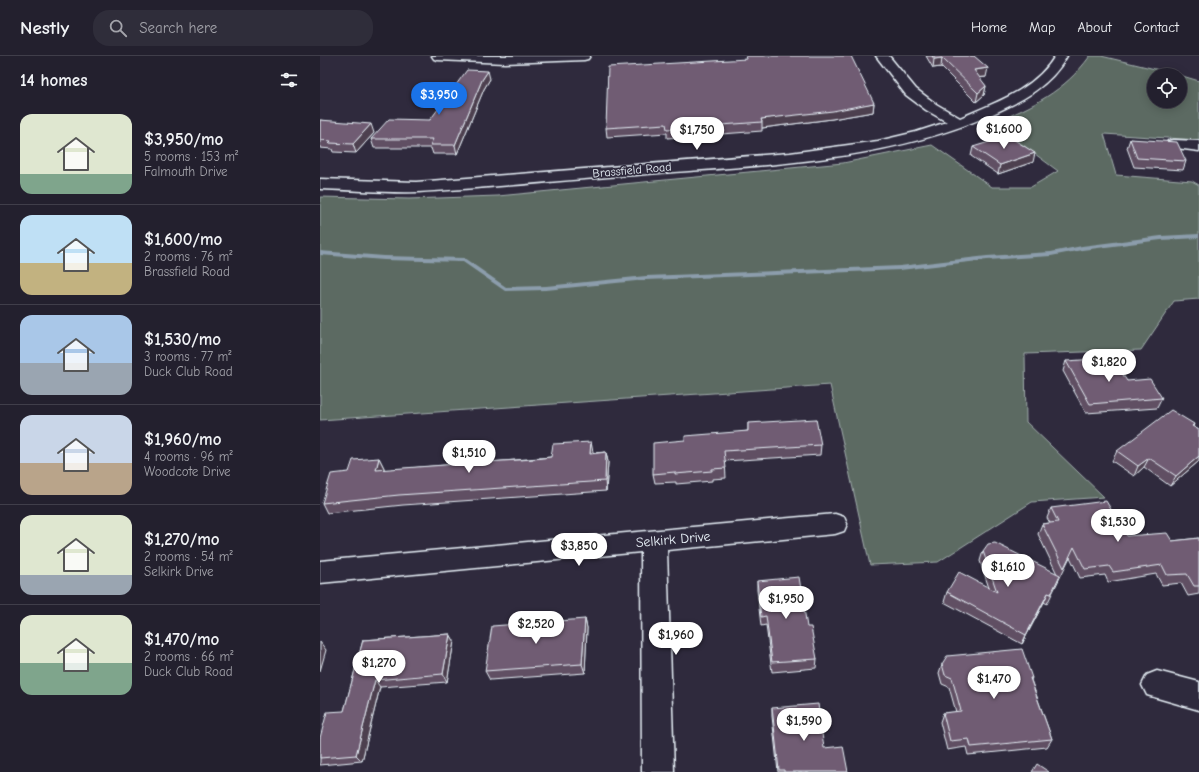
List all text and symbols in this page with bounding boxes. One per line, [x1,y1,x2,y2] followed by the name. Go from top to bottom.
[93,10,373,46] search box
[20,17,69,39] text: Nestly
[107,17,129,39] icon: search
[139,19,217,37] text: Search here
[971,19,1007,36] text: Home
[1029,19,1055,36] text: Map
[1077,19,1112,36] text: About
[1134,19,1179,36] text: Contact
[1147,68,1187,108] map controls
[1147,68,1187,108] button: locate
[278,69,300,91] icon: filters
[20,71,87,90] text: 14 homes
[406,82,472,116] pin: $3,950
[420,87,458,102] text: $3,950
[971,116,1037,150] pin: $1,600
[664,117,730,151] pin: $1,750
[985,121,1023,136] text: $1,600
[679,122,715,137] text: $1,750
[52,130,100,178] icon: home
[144,130,223,149] text: $3,950/mo
[144,149,238,164] text: 5 rooms · 153 m²
[592,160,672,180] street label: Brassfield Road
[144,164,228,179] text: Falmouth Drive
[144,230,222,249] text: $1,600/mo
[52,231,100,279] icon: home
[144,249,232,264] text: 2 rooms · 76 m²
[144,264,230,279] text: Brassfield Road
[144,330,221,349] text: $1,530/mo
[52,331,100,379] icon: home
[144,349,231,364] text: 3 rooms · 77 m²
[1076,349,1142,383] pin: $1,820
[1091,354,1127,369] text: $1,820
[144,364,233,379] text: Duck Club Road
[144,430,221,449] text: $1,960/mo
[52,431,100,479] icon: home
[436,440,502,474] pin: $1,510
[452,445,486,460] text: $1,510
[144,449,233,464] text: 4 rooms · 96 m²
[144,464,231,479] text: Woodcote Drive
[1085,509,1151,543] pin: $1,530
[1100,514,1136,529] text: $1,530
[635,528,711,551] street label: Selkirk Drive
[144,530,220,549] text: $1,270/mo
[52,531,100,579] icon: home
[546,533,612,567] pin: $3,850
[560,538,598,553] text: $3,850
[144,549,233,564] text: 2 rooms · 54 m²
[975,554,1041,588] pin: $1,610
[991,559,1025,574] text: $1,610
[144,564,214,579] text: Selkirk Drive
[753,586,819,620] pin: $1,950
[768,591,804,606] text: $1,950
[503,611,569,645] pin: $2,520
[517,616,555,631] text: $2,520
[643,622,709,656] pin: $1,960
[658,627,694,642] text: $1,960
[144,630,219,649] text: $1,470/mo
[52,631,100,679] icon: home
[144,649,233,664] text: 2 rooms · 66 m²
[346,650,412,684] pin: $1,270
[361,655,397,670] text: $1,270
[144,664,233,679] text: Duck Club Road
[961,666,1027,700] pin: $1,470
[977,671,1011,686] text: $1,470
[771,708,837,742] pin: $1,590
[786,713,822,728] text: $1,590

